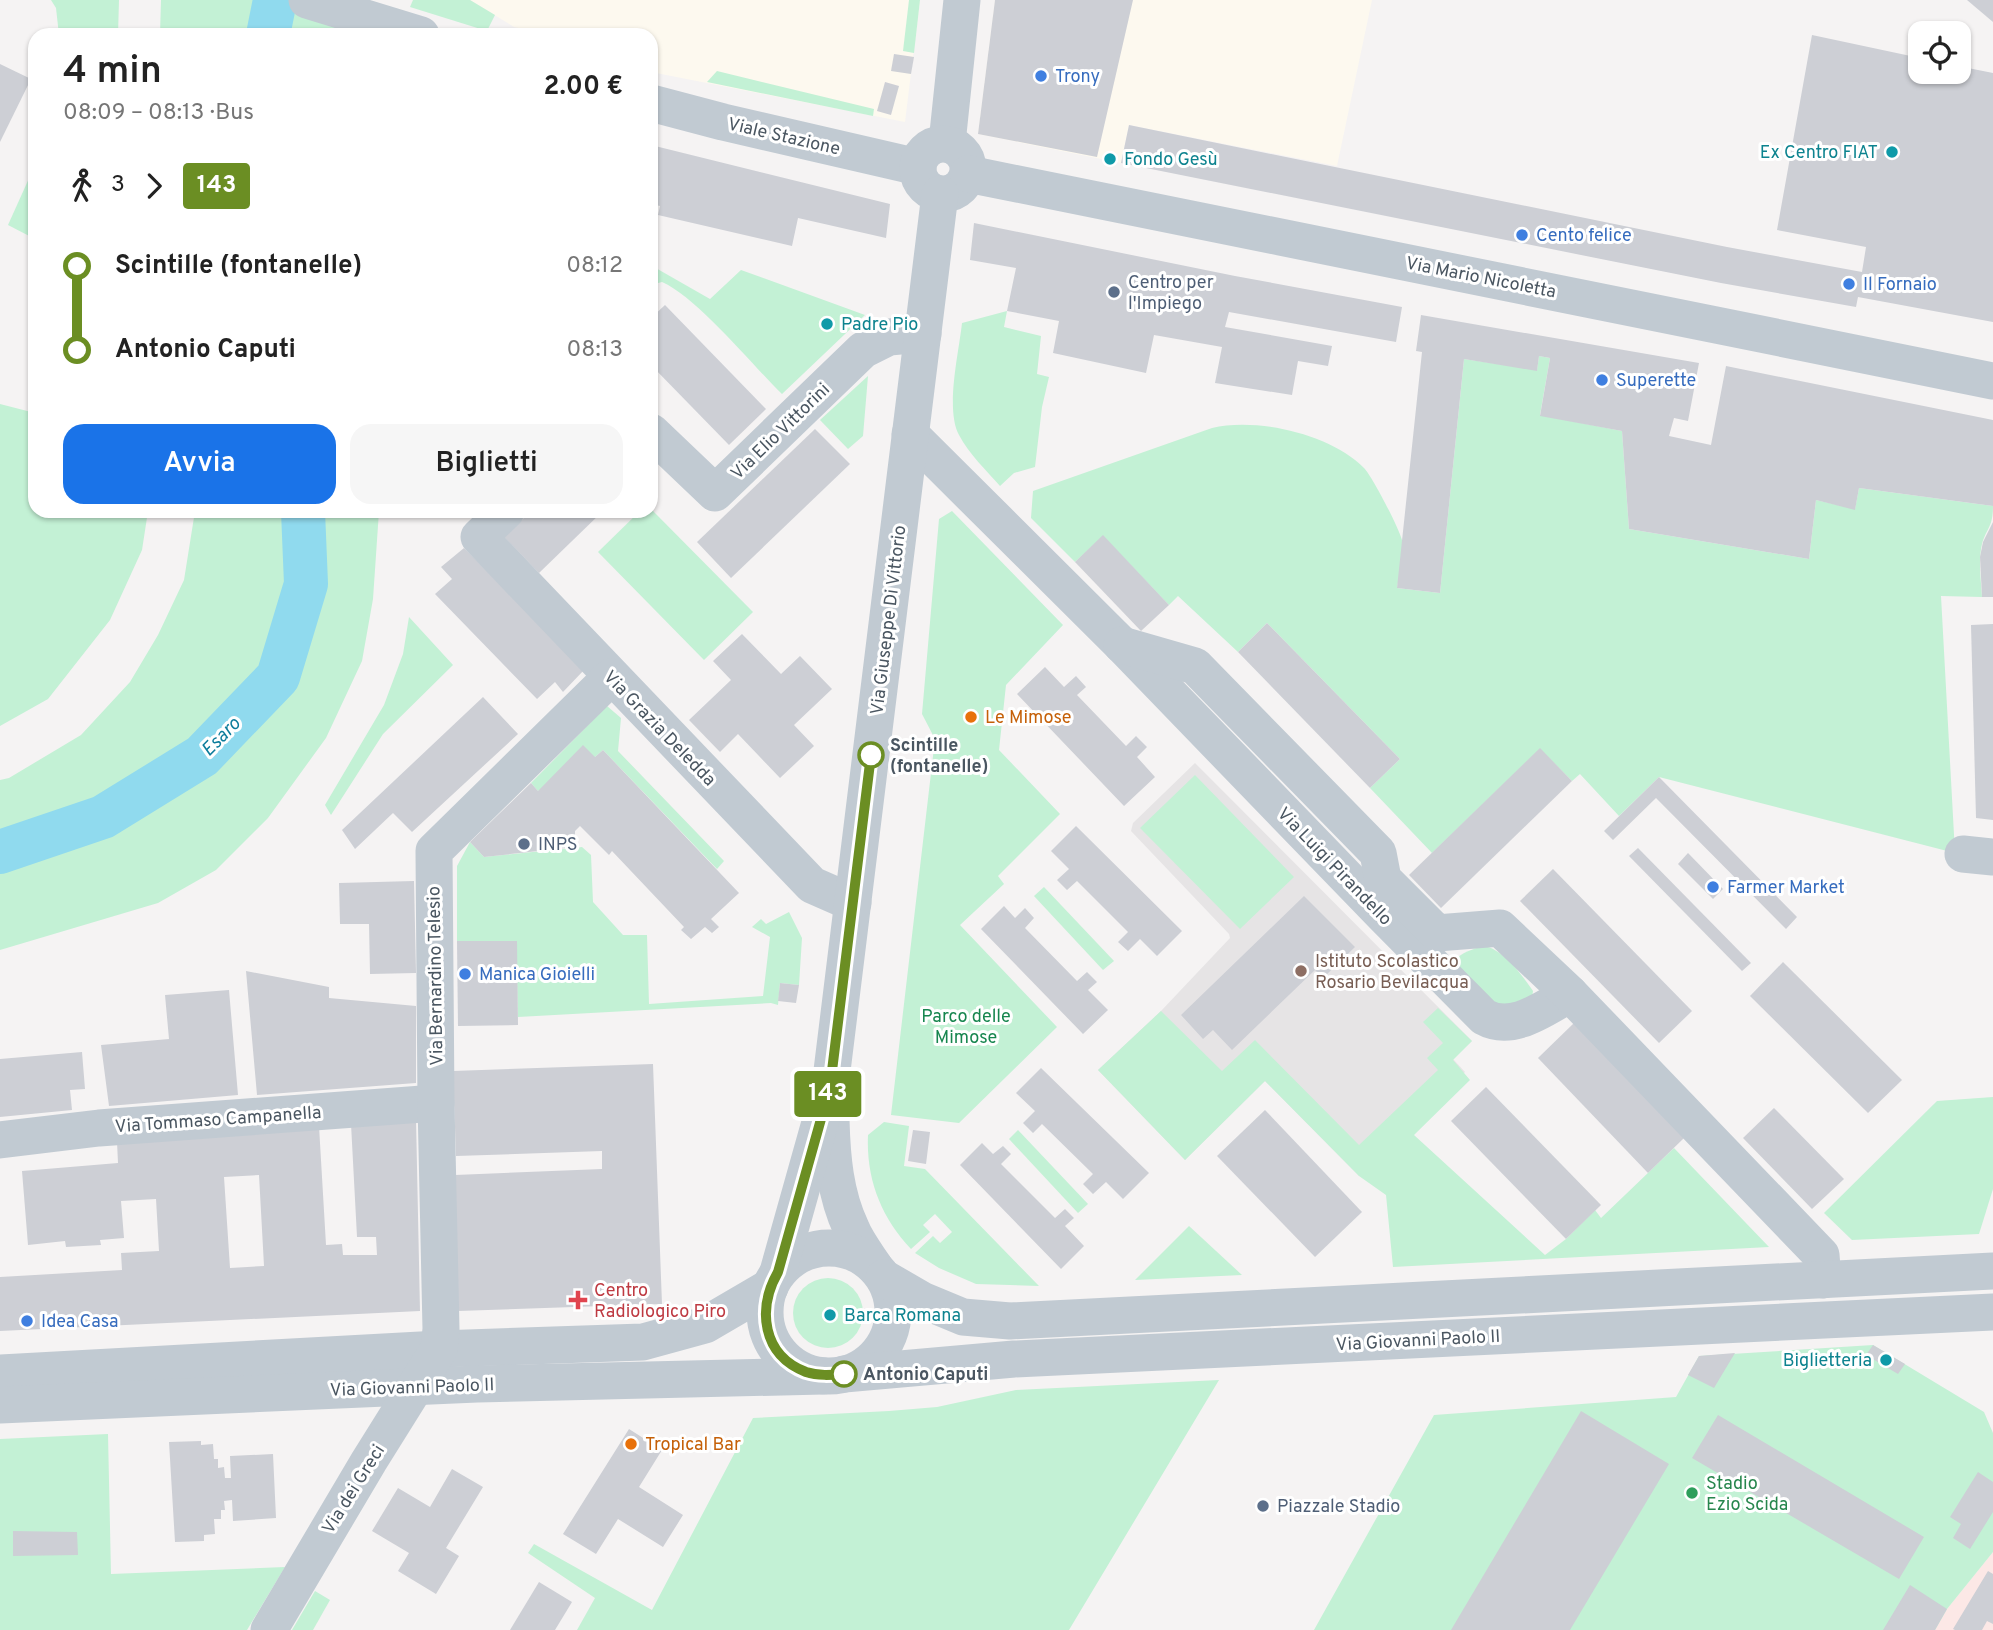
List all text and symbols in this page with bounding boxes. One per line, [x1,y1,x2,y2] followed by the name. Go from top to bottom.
[1908,21,1971,84] map controls
[1908,21,1971,84] button: locate
[63,48,162,97] text: 4 min
[1055,66,1100,89] place label: Trony
[1033,68,1049,84] marker: Trony
[543,71,623,104] text: 2.00 €
[63,99,254,128] text: 08:09 – 08:13 · Bus
[725,113,842,162] street label: Viale Stazione
[1760,142,1878,165] place label: Ex Centro FIAT
[1884,144,1900,160] marker: Ex Centro FIAT
[1124,149,1218,172] place label: Fondo Gesù
[1102,151,1118,167] marker: Fondo Gesù
[63,167,101,205] icon: walk
[135,167,173,205] icon: forward
[111,171,125,200] text: 3
[197,171,236,201] text: 143
[1536,225,1632,248] place label: Cento felice
[1514,227,1530,243] marker: Cento felice
[115,250,362,283] text: Scintille (fontanelle)
[566,252,623,281] text: 08:12
[1404,253,1558,304] street label: Via Mario Nicoletta
[1128,272,1214,316] place label: Centro per l'Impiego
[1863,274,1937,297] place label: Il Fornaio
[1841,276,1857,292] marker: Il Fornaio
[1106,284,1122,300] marker: Centro per l'Impiego
[841,314,918,337] place label: Padre Pio
[819,316,835,332] marker: Padre Pio
[115,334,296,367] text: Antonio Caputi
[567,336,623,365] text: 08:13
[1616,370,1696,393] place label: Superette
[1594,372,1610,388] marker: Superette
[727,379,836,485] street label: Via Elio Vittorini
[63,424,336,504] button: Avvia
[350,424,623,504] button: Biglietti
[866,524,913,716] street label: Via Giuseppe Di Vittorio
[598,666,720,792] street label: Via Grazia Deledda
[985,707,1071,730] place label: Le Mimose
[963,709,979,725] marker: Le Mimose
[197,712,247,762] water label: Esaro
[890,735,988,779] place label: Scintille (fontanelle)
[858,742,884,768] marker: Scintille (fontanelle)
[1272,803,1396,931] street label: Via Luigi Pirandello
[538,834,577,857] place label: INPS
[516,836,532,852] marker: INPS
[1727,877,1845,900] place label: Farmer Market
[1705,879,1721,895] marker: Farmer Market
[423,886,450,1066] street label: Via Bernardino Telesio
[1315,951,1469,995] place label: Istituto Scolastico Rosario Bevilacqua
[1293,963,1309,979] marker: Istituto Scolastico Rosario Bevilacqua
[479,964,595,987] place label: Manica Gioielli
[457,966,473,982] marker: Manica Gioielli
[921,1006,1011,1050] park label: Parco delle Mimose
[788,1071,868,1117] line badge: 143
[808,1079,848,1109] text: 143
[114,1102,322,1139] street label: Via Tommaso Campanella
[594,1280,726,1324] place label: Centro Radiologico Piro
[568,1290,588,1310] marker: Centro Radiologico Piro
[844,1305,961,1328] place label: Barca Romana
[822,1307,838,1323] marker: Barca Romana
[41,1311,118,1334] place label: Idea Casa
[19,1313,35,1329] marker: Idea Casa
[1335,1326,1501,1357] street label: Via Giovanni Paolo II
[1783,1350,1872,1373] place label: Biglietteria
[1878,1352,1894,1368] marker: Biglietteria
[831,1361,857,1387] marker: Antonio Caputi
[863,1364,988,1387] place label: Antonio Caputi
[329,1374,495,1403] street label: Via Giovanni Paolo II
[645,1434,741,1457] place label: Tropical Bar
[623,1436,639,1452] marker: Tropical Bar
[318,1441,391,1539] street label: Via dei Greci
[1706,1473,1788,1517] place label: Stadio Ezio Scida
[1684,1485,1700,1501] marker: Stadio Ezio Scida
[1277,1496,1400,1519] place label: Piazzale Stadio
[1255,1498,1271,1514] marker: Piazzale Stadio

